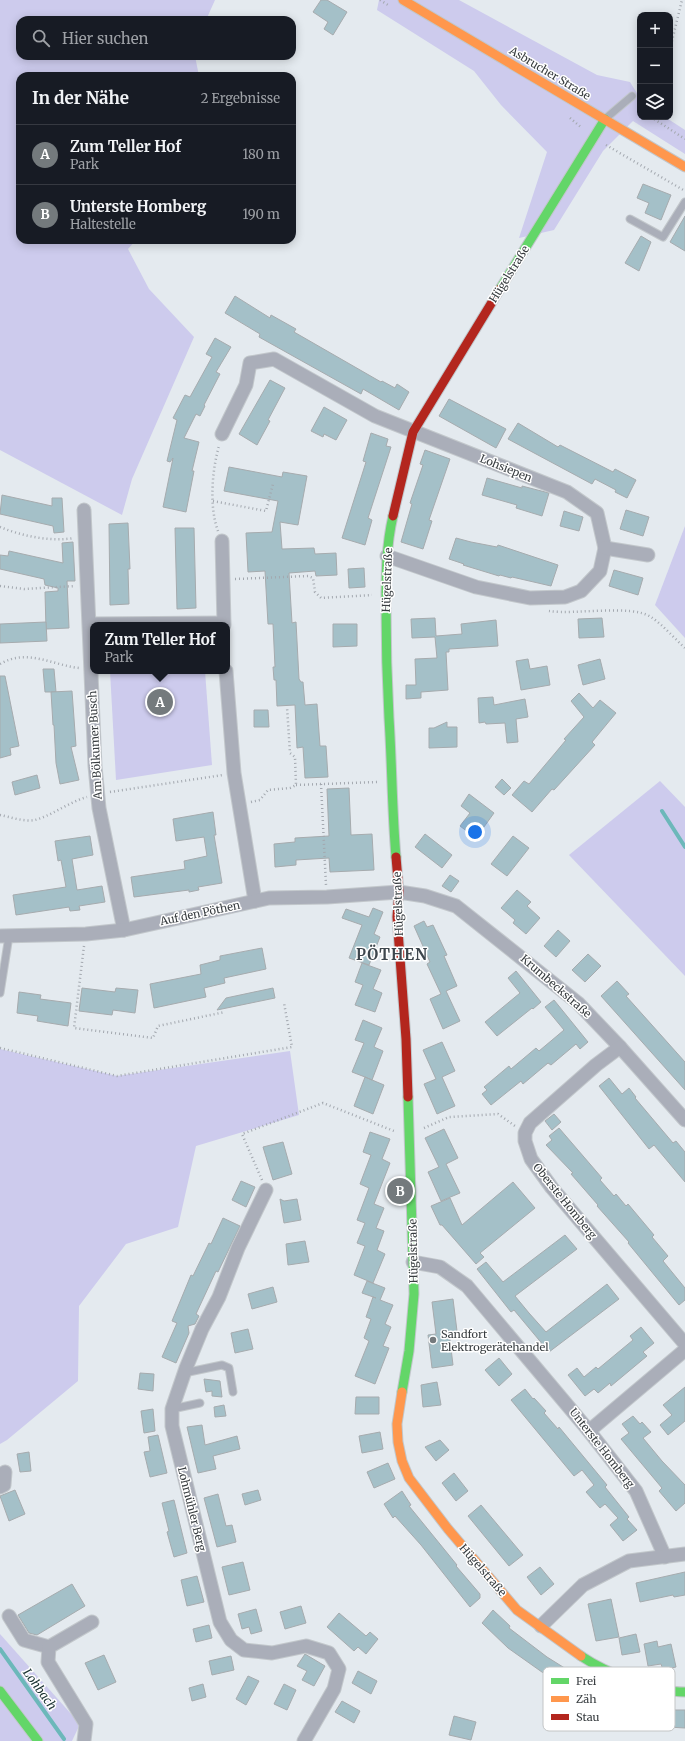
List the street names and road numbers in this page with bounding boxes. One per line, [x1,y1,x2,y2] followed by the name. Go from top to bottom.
[506,43,593,103] street label: Asbrucher Straße
[486,243,532,305] street label: Hügelstraße
[478,451,535,485] street label: Lohsiepen
[379,547,395,613] street label: Hügelstraße
[85,690,105,801] street label: Am Bölkumer Busch
[390,871,406,937] street label: Hügelstraße
[158,898,242,929] street label: Auf den Pöthen
[518,951,594,1021] street label: Krumbeckstraße
[530,1160,600,1242] street label: Oberste Homberg
[405,1218,421,1283] street label: Hügelstraße
[567,1405,638,1491] street label: Unterste Homberg
[175,1465,209,1553] street label: Lohmühler Berg
[457,1541,510,1599] street label: Hügelstraße

